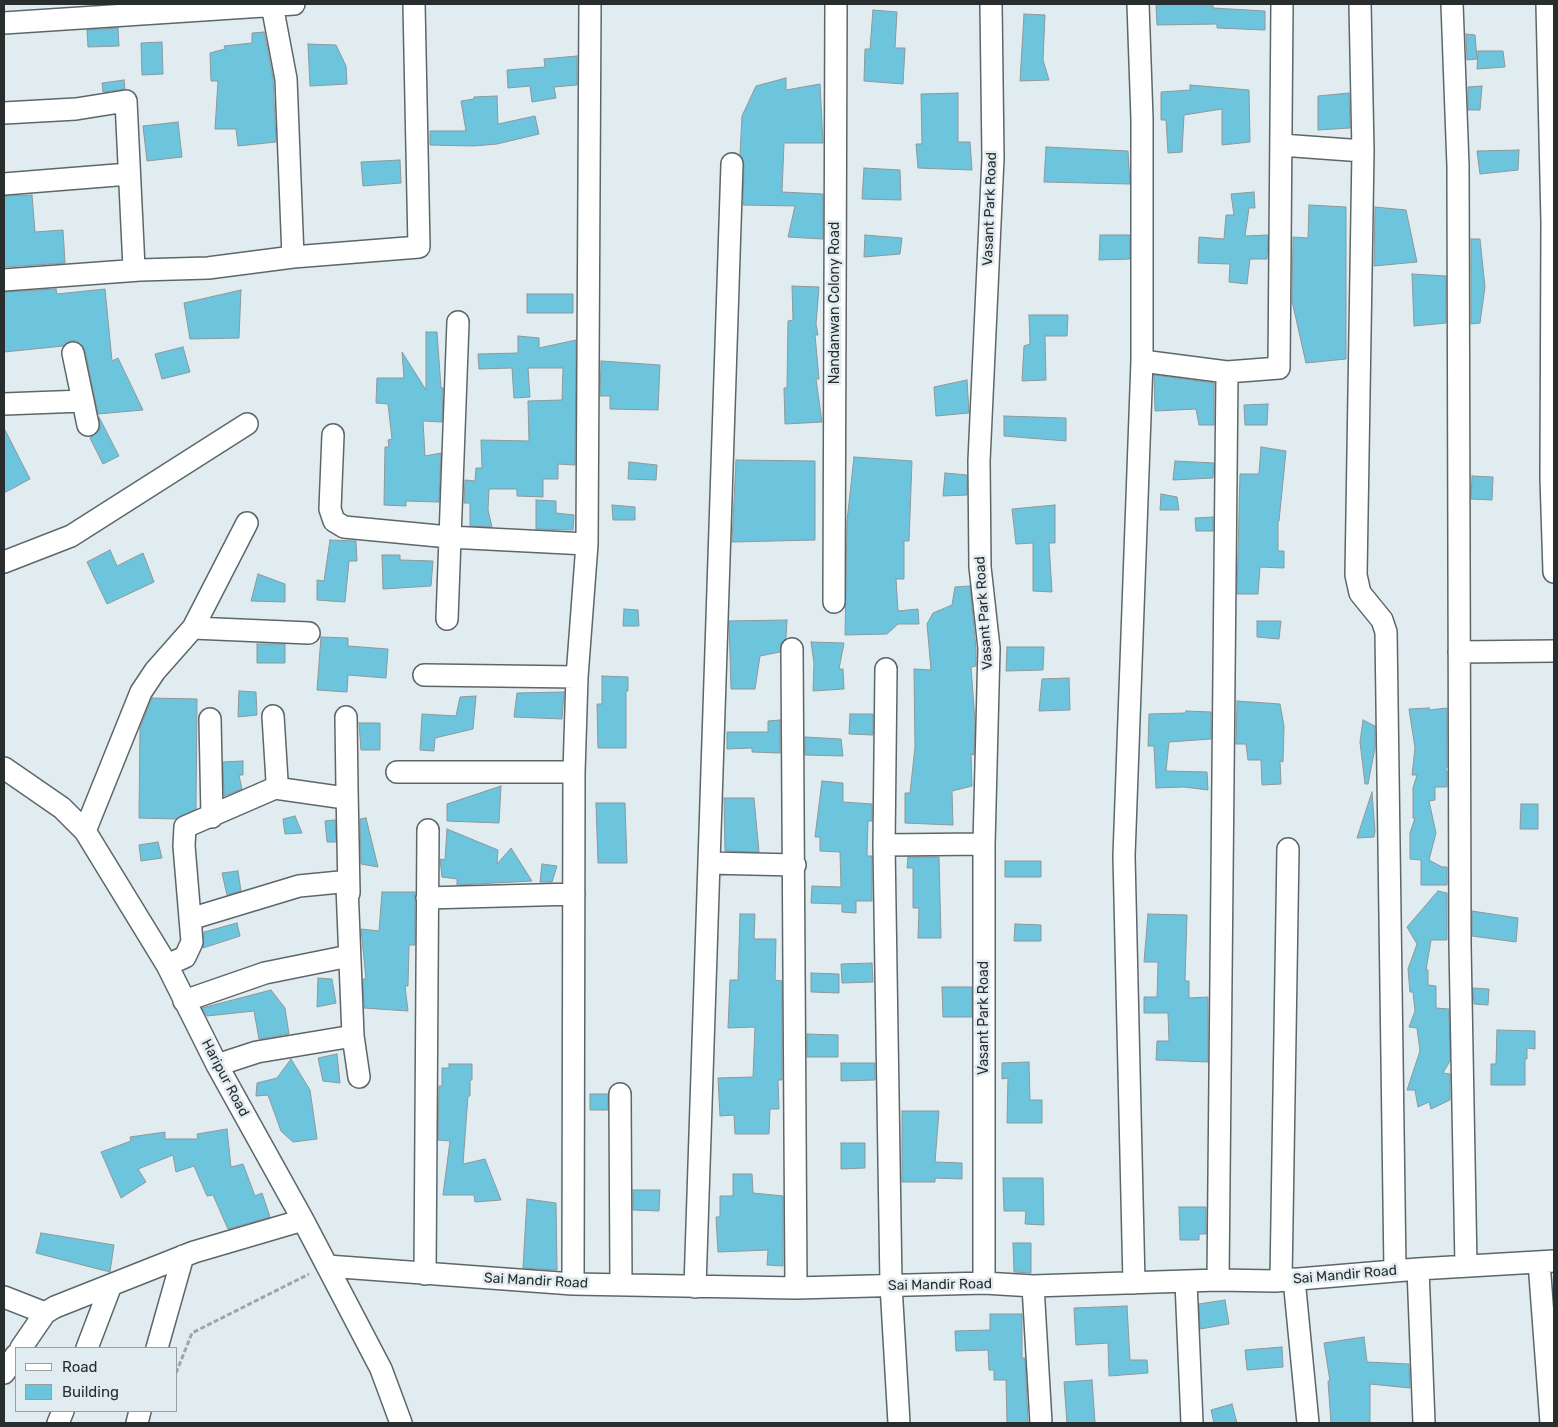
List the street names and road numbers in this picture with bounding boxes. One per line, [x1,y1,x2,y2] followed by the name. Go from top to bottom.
[980,152,1000,266] street label: Vasant Park Road
[827,222,843,384] street label: Nandanwan Colony Road
[972,556,996,670] street label: Vasant Park Road
[976,961,992,1075] street label: Vasant Park Road
[198,1036,252,1120] street label: Haripur Road
[1292,1262,1398,1288] street label: Sai Mandir Road
[484,1270,588,1292] street label: Sai Mandir Road
[888,1276,992,1294] street label: Sai Mandir Road

